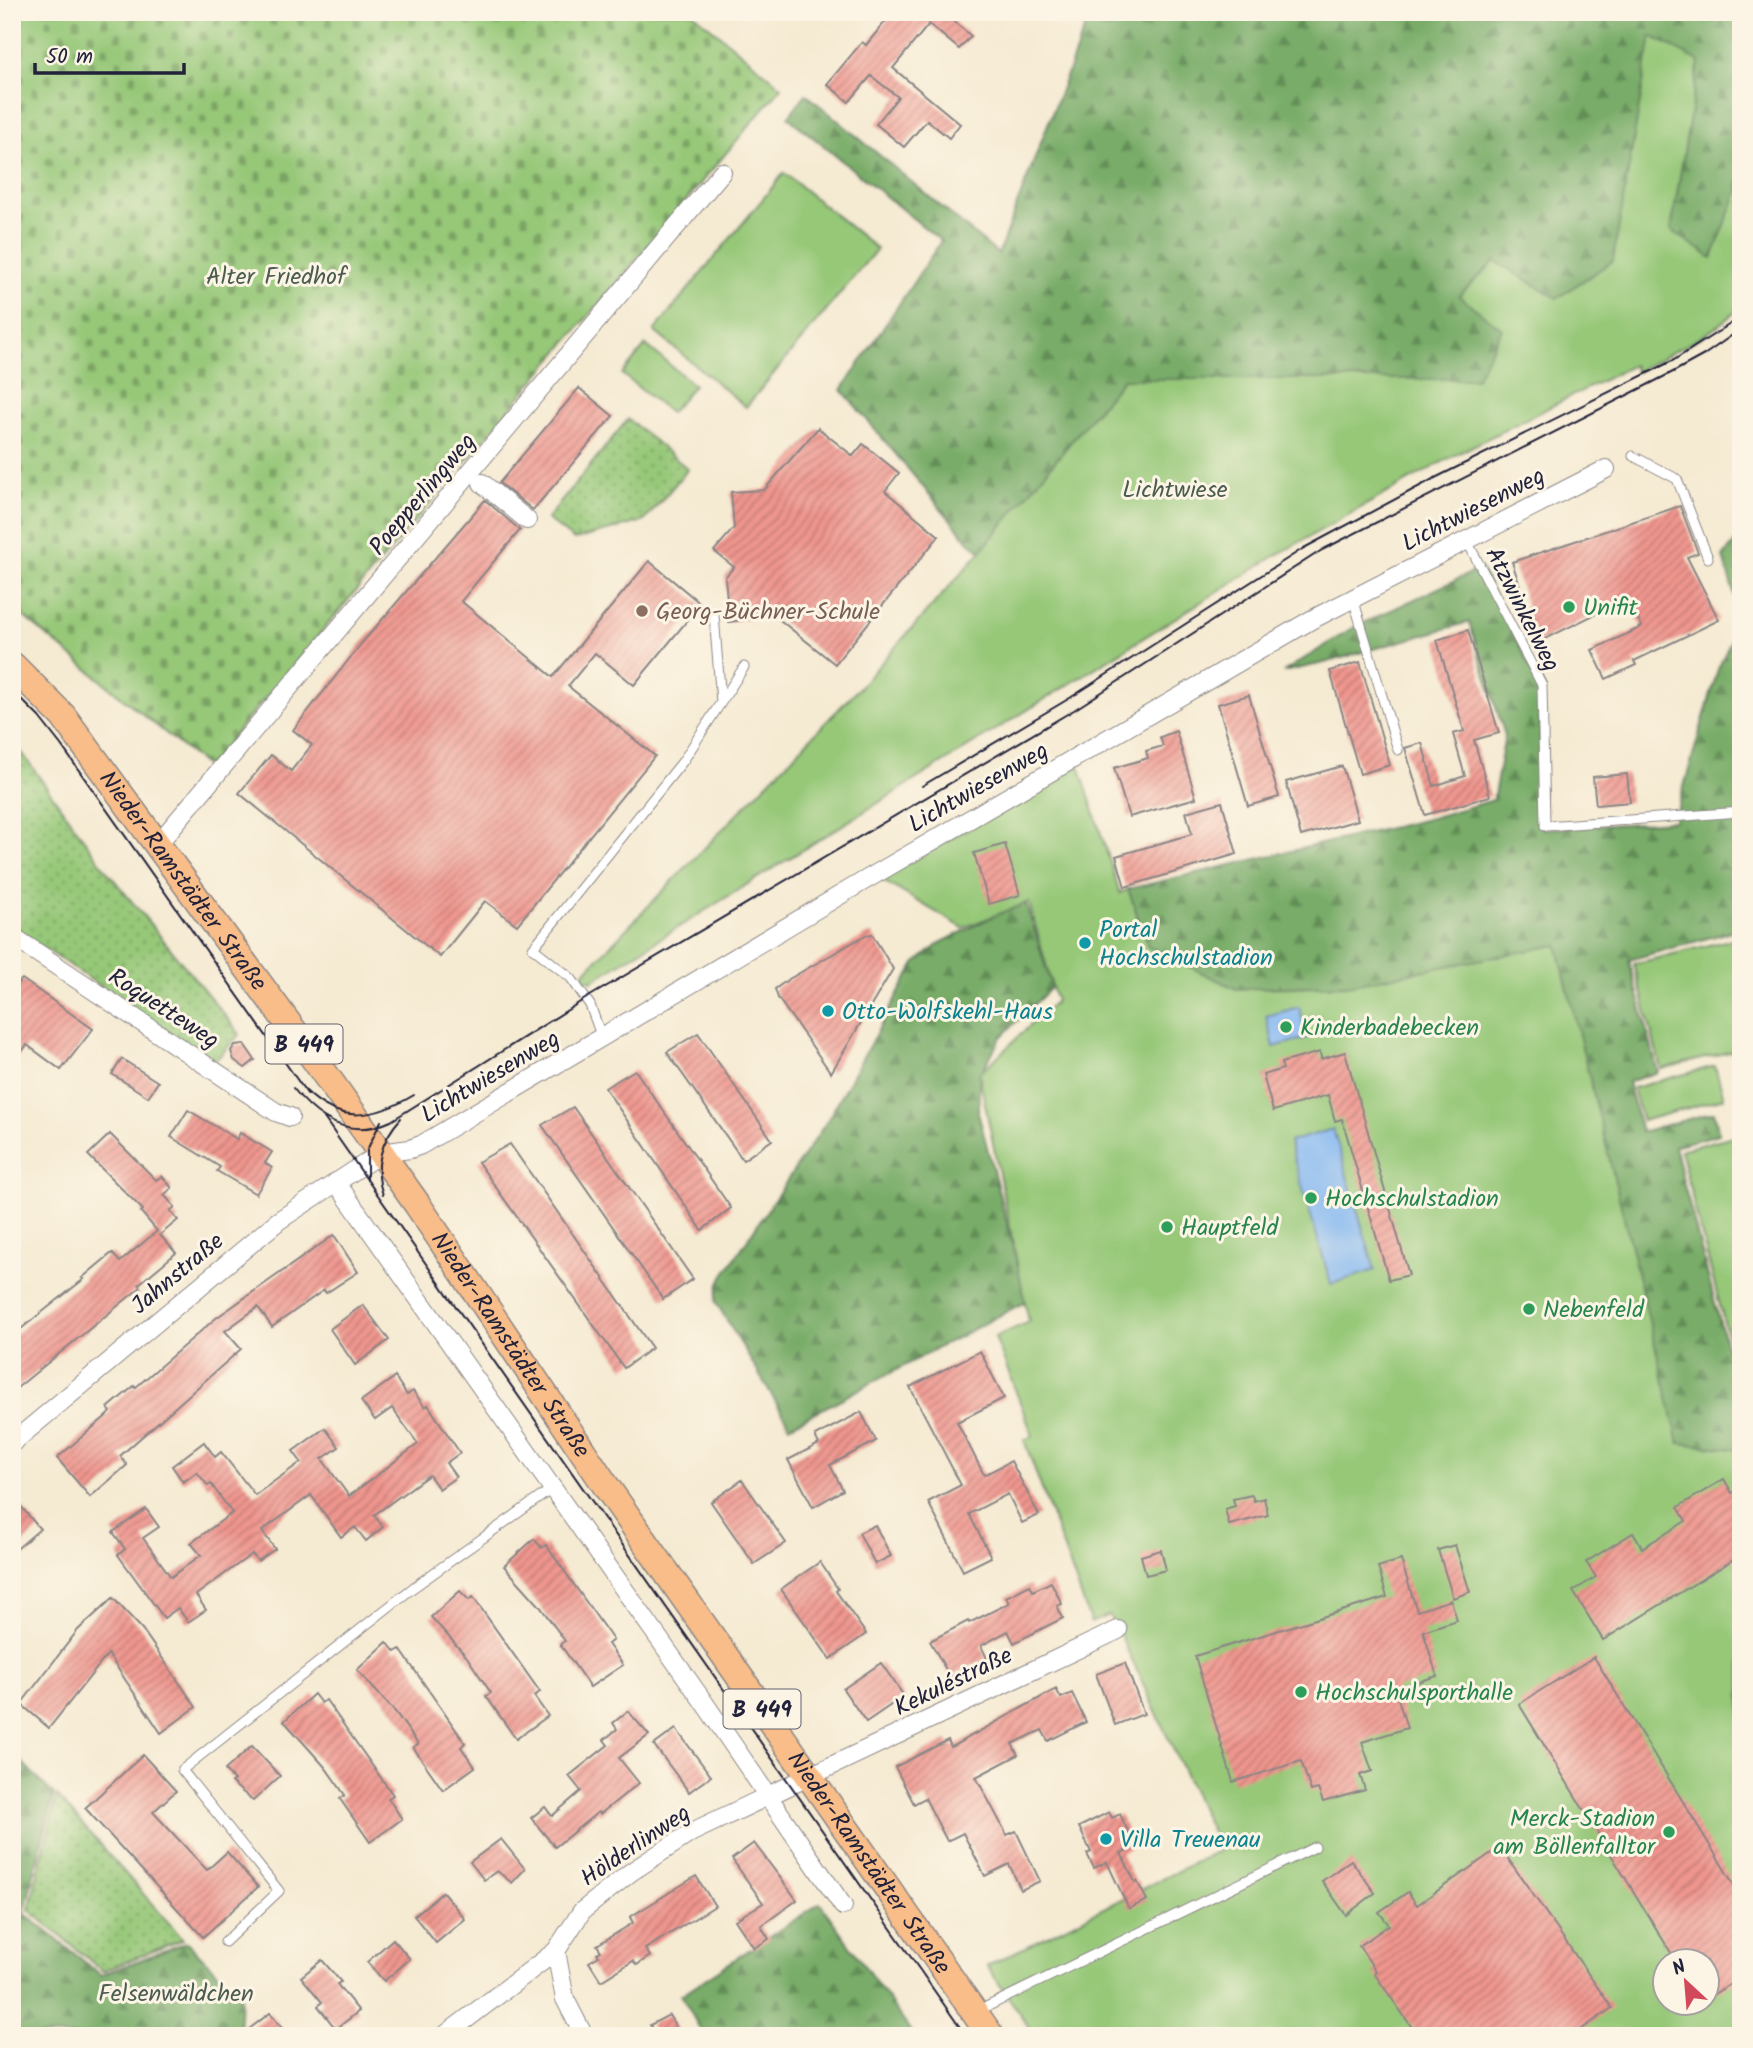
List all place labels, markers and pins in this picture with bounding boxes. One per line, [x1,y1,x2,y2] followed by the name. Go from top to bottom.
[1583,589,1639,628] place label: Unifit
[656,593,880,632] place label: Georg-Büchner-Schule
[1561,599,1577,615] marker: Unifit
[634,603,650,619] marker: Georg-Büchner-Schule
[1099,911,1273,978] place label: Portal Hochschulstadion
[1077,935,1093,951] marker: Portal Hochschulstadion
[842,993,1053,1032] place label: Otto-Wolfskehl-Haus
[820,1003,836,1019] marker: Otto-Wolfskehl-Haus
[1300,1009,1479,1048] place label: Kinderbadebecken
[1278,1019,1294,1035] marker: Kinderbadebecken
[1325,1180,1499,1219] place label: Hochschulstadion
[1303,1190,1319,1206] marker: Hochschulstadion
[1181,1209,1279,1248] place label: Hauptfeld
[1159,1219,1175,1235] marker: Hauptfeld
[1543,1291,1645,1330] place label: Nebenfeld
[1521,1301,1537,1317] marker: Nebenfeld
[1315,1674,1513,1713] place label: Hochschulsporthalle
[1293,1684,1309,1700] marker: Hochschulsporthalle
[1493,1800,1657,1867] place label: Merck-Stadion am Böllenfalltor
[1120,1821,1261,1860] place label: Villa Treuenau
[1661,1824,1677,1840] marker: Merck-Stadion am Böllenfalltor
[1098,1831,1114,1847] marker: Villa Treuenau

